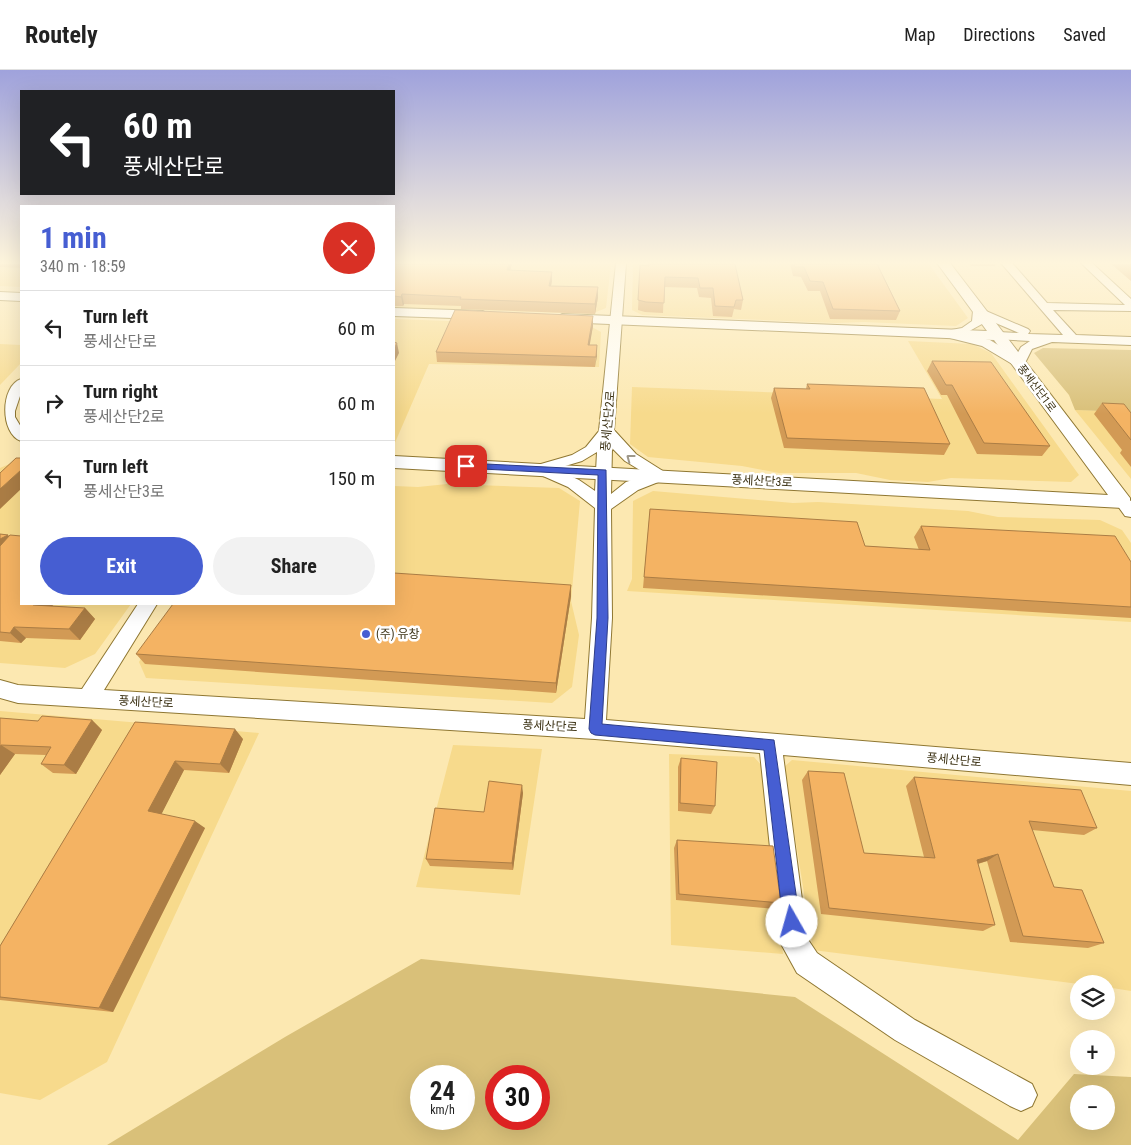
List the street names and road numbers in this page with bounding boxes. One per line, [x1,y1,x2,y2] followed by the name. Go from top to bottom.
[1015,362,1059,415] street label: 풍세산단1로
[598,390,618,452] street label: 풍세산단2로
[731,472,793,490] street label: 풍세산단3로
[118,694,174,710] street label: 풍세산단로
[522,718,578,734] street label: 풍세산단로
[926,751,982,769] street label: 풍세산단로

